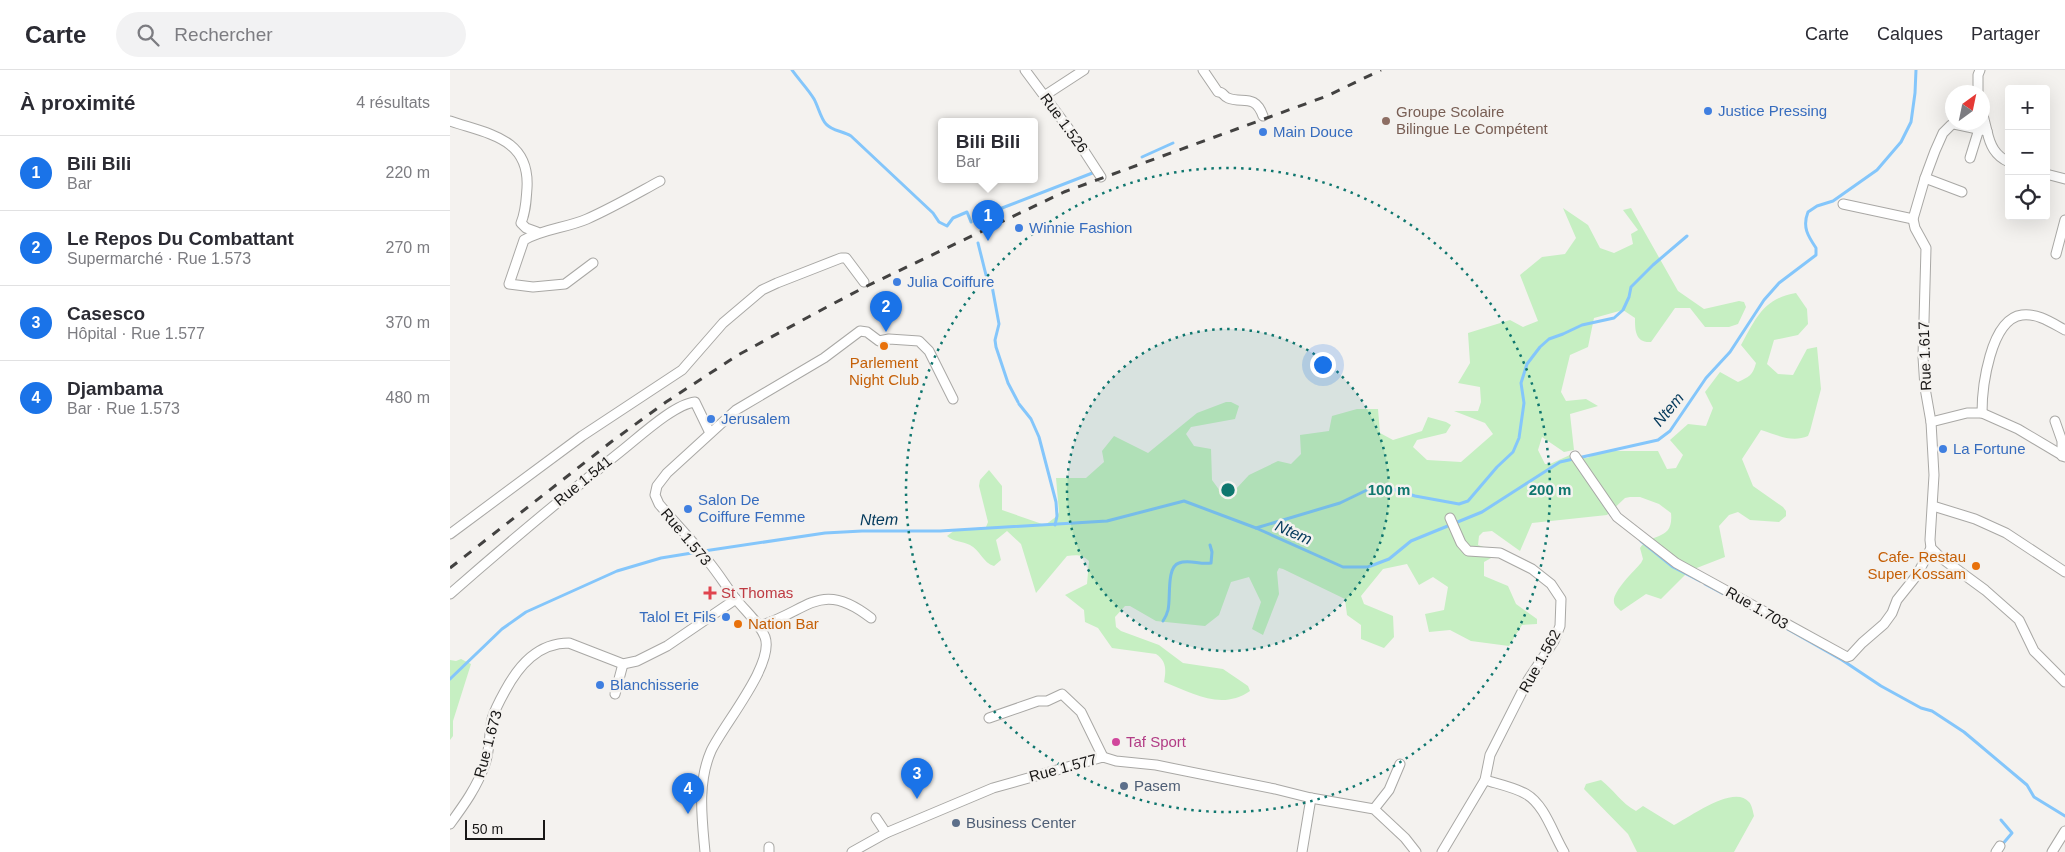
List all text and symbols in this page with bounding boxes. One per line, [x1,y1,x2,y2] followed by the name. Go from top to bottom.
[116,12,466,57] search box
[25,21,86,48] text: Carte
[134,21,162,49] icon: search
[174,24,273,45] text: Rechercher
[1805,24,1849,44] text: Carte
[1877,24,1943,44] text: Calques
[1971,24,2040,44] text: Partager
[1945,85,1990,130] north arrow
[2005,85,2050,220] map controls
[2005,85,2050,130] button: +
[1037,90,1092,156] street label: Rue 1.526
[20,91,136,114] text: À proximité
[356,94,430,111] text: 4 résultats
[1718,102,1827,119] place label: Justice Pressing
[1396,103,1549,137] place label: Groupe Scolaire Bilingue Le Compétent
[1702,105,1714,117] marker: Justice Pressing
[1380,115,1392,127] marker: Groupe Scolaire Bilingue Le Compétent
[938,118,1038,183] popup
[1273,123,1353,140] place label: Main Douce
[1257,126,1269,138] marker: Main Douce
[2005,130,2050,175] button: −
[956,131,1020,152] text: Bili Bili
[67,153,131,174] text: Bili Bili
[956,153,981,170] text: Bar
[32,164,40,181] text: 1
[386,164,430,181] text: 220 m
[67,175,92,192] text: Bar
[2005,175,2050,220] button: locate
[972,200,1004,241] pin: 1
[1029,219,1132,236] place label: Winnie Fashion
[1013,222,1025,234] marker: Winnie Fashion
[67,228,294,249] text: Le Repos Du Combattant
[32,239,40,256] text: 2
[386,239,430,256] text: 270 m
[67,250,251,267] text: Supermarché · Rue 1.573
[907,273,994,290] place label: Julia Coiffure
[891,276,903,288] marker: Julia Coiffure
[870,291,902,332] pin: 2
[67,303,145,324] text: Casesco
[32,314,40,331] text: 3
[386,314,430,331] text: 370 m
[1915,321,1934,391] street label: Rue 1.617
[67,325,205,342] text: Hôpital · Rue 1.577
[878,340,890,352] marker: Parlement Night Club
[1310,352,1336,378] your location
[849,354,919,388] place label: Parlement Night Club
[67,378,163,399] text: Djambama
[32,389,40,406] text: 4
[386,389,430,406] text: 480 m
[1650,389,1687,429] water label: Ntem
[67,400,180,417] text: Bar · Rue 1.573
[721,410,790,427] place label: Jerusalem
[705,413,717,425] marker: Jerusalem
[1953,440,2026,457] place label: La Fortune
[1937,443,1949,455] marker: La Fortune
[550,452,615,509] street label: Rue 1.541
[1219,481,1237,499] centre of rings
[1368,481,1410,498] text: 100 m
[1529,481,1571,498] text: 200 m
[698,491,805,525] place label: Salon De Coiffure Femme
[682,503,694,515] marker: Salon De Coiffure Femme
[658,505,715,569] street label: Rue 1.573
[860,511,898,528] water label: Ntem
[1273,517,1315,548] water label: Ntem
[1868,548,1966,582] place label: Cafe- Restau Super Kossam
[1970,560,1982,572] marker: Cafe- Restau Super Kossam
[1723,583,1791,632] street label: Rue 1.703
[721,584,793,601] place label: St Thomas
[703,586,717,600] marker: St Thomas
[639,608,716,625] place label: Talol Et Fils
[720,611,732,623] marker: Talol Et Fils
[748,615,819,632] place label: Nation Bar
[732,618,744,630] marker: Nation Bar
[1515,626,1564,695] street label: Rue 1.562
[610,676,699,693] place label: Blanchisserie
[594,679,606,691] marker: Blanchisserie
[470,708,505,780] street label: Rue 1.673
[1126,733,1187,750] place label: Taf Sport
[1110,736,1122,748] marker: Taf Sport
[1027,750,1099,785] street label: Rue 1.577
[901,758,933,799] pin: 3
[672,773,704,814] pin: 4
[1134,777,1181,794] place label: Pasem
[1118,780,1130,792] marker: Pasem
[966,814,1076,831] place label: Business Center
[465,817,545,840] scale bar
[950,817,962,829] marker: Business Center
[472,821,503,837] text: 50 m

